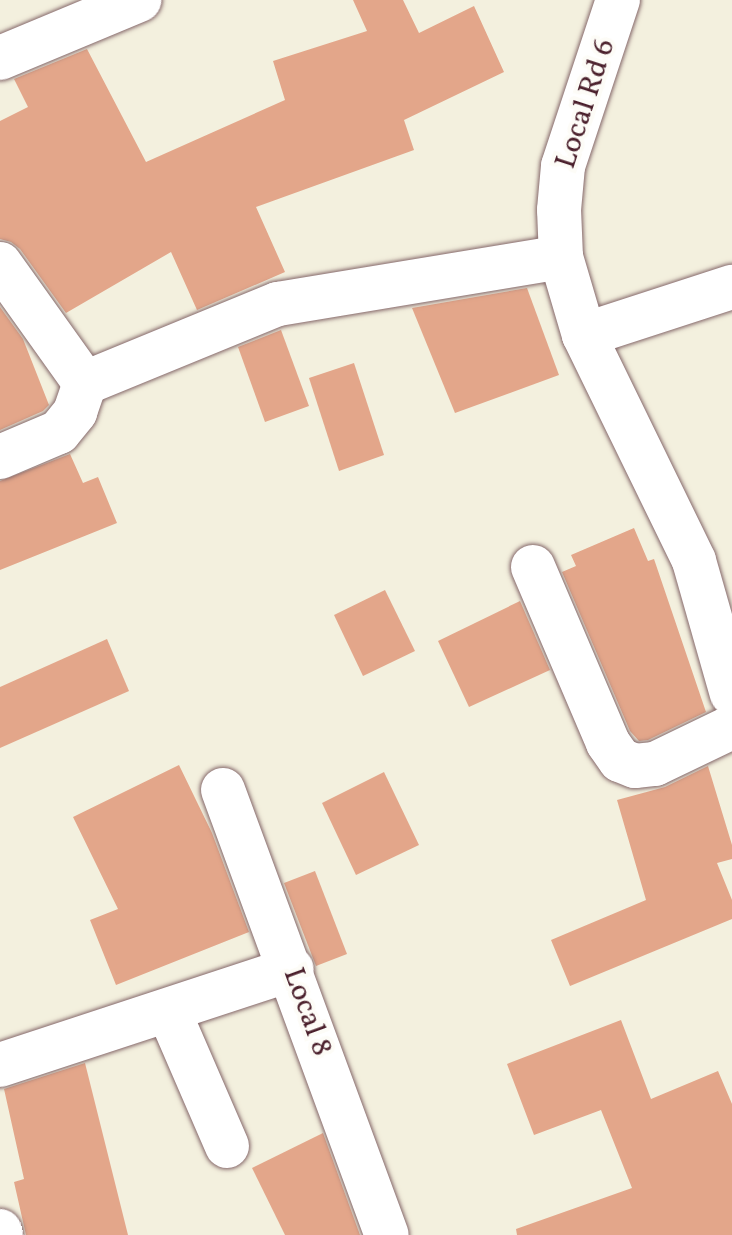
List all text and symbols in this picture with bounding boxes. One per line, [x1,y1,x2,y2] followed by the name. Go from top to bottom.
[548,35,624,173] street label: Local Rd 6
[274,963,340,1061] street label: Local 8

